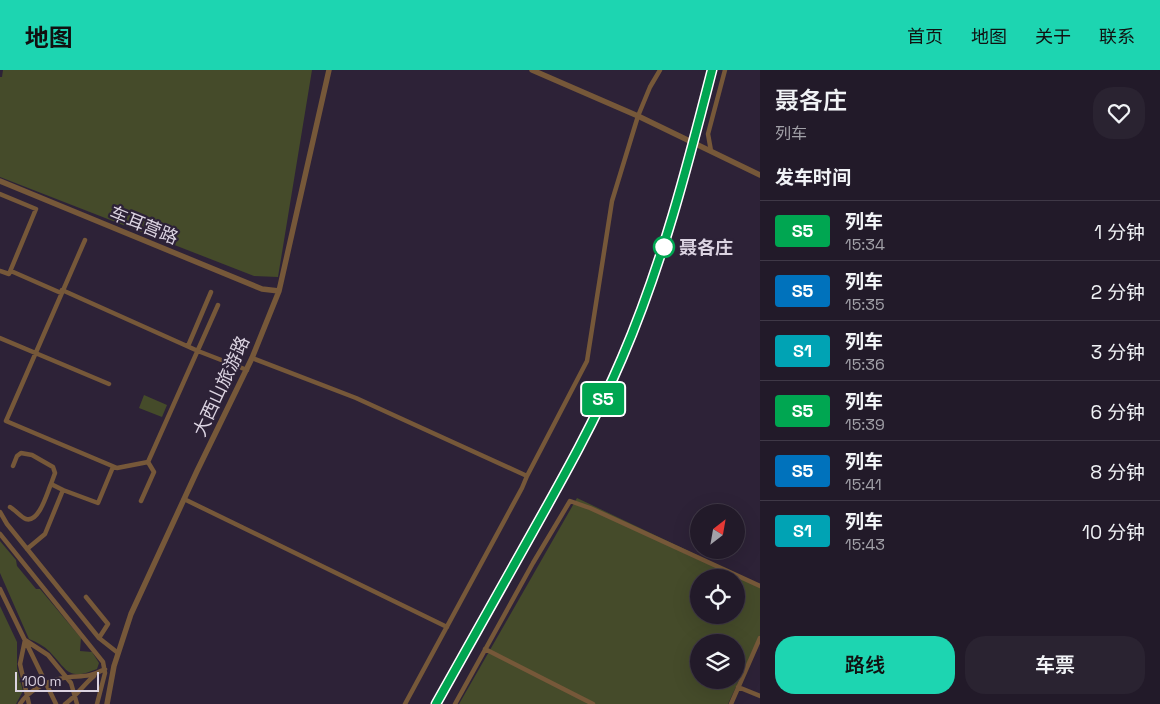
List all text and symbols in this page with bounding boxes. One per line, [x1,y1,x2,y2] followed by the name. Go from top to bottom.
[25,22,73,53] text: 地图
[907,25,943,48] text: 首页
[971,25,1007,48] text: 地图
[1035,25,1071,48] text: 关于
[1099,25,1135,48] text: 联系
[775,85,847,116] text: 聂各庄
[1093,87,1145,139] button: heart
[775,123,807,144] text: 列车
[775,165,851,190] text: 发车时间
[106,201,182,249] street label: 车耳营路
[845,209,883,234] text: 列车
[792,219,813,242] text: S5
[1094,220,1145,245] text: 1 分钟
[845,234,885,255] text: 15:34
[653,236,675,258] marker: 聂各庄
[679,236,733,259] place label: 聂各庄
[845,269,883,294] text: 列车
[792,279,813,302] text: S5
[1091,280,1145,305] text: 2 分钟
[845,294,885,315] text: 15:35
[845,329,883,354] text: 列车
[188,332,254,440] street label: 大西山旅游路
[793,339,812,362] text: S1
[1091,340,1145,365] text: 3 分钟
[845,354,885,375] text: 15:36
[580,383,626,415] line badge: S5
[592,387,614,410] text: S5
[845,389,883,414] text: 列车
[792,399,813,422] text: S5
[1090,400,1145,425] text: 6 分钟
[845,414,885,435] text: 15:39
[845,449,883,474] text: 列车
[792,459,813,482] text: S5
[1090,460,1145,485] text: 8 分钟
[845,474,882,495] text: 15:41
[690,504,745,559] north arrow
[690,504,745,689] map controls
[845,509,883,534] text: 列车
[793,519,812,542] text: S1
[1082,520,1145,545] text: 10 分钟
[845,534,885,555] text: 15:43
[690,569,745,624] button: locate
[690,634,745,689] button: layers
[775,636,955,694] button: 路线
[965,636,1145,694] button: 车票
[15,669,99,692] scale bar
[22,672,61,690] text: 100 m

